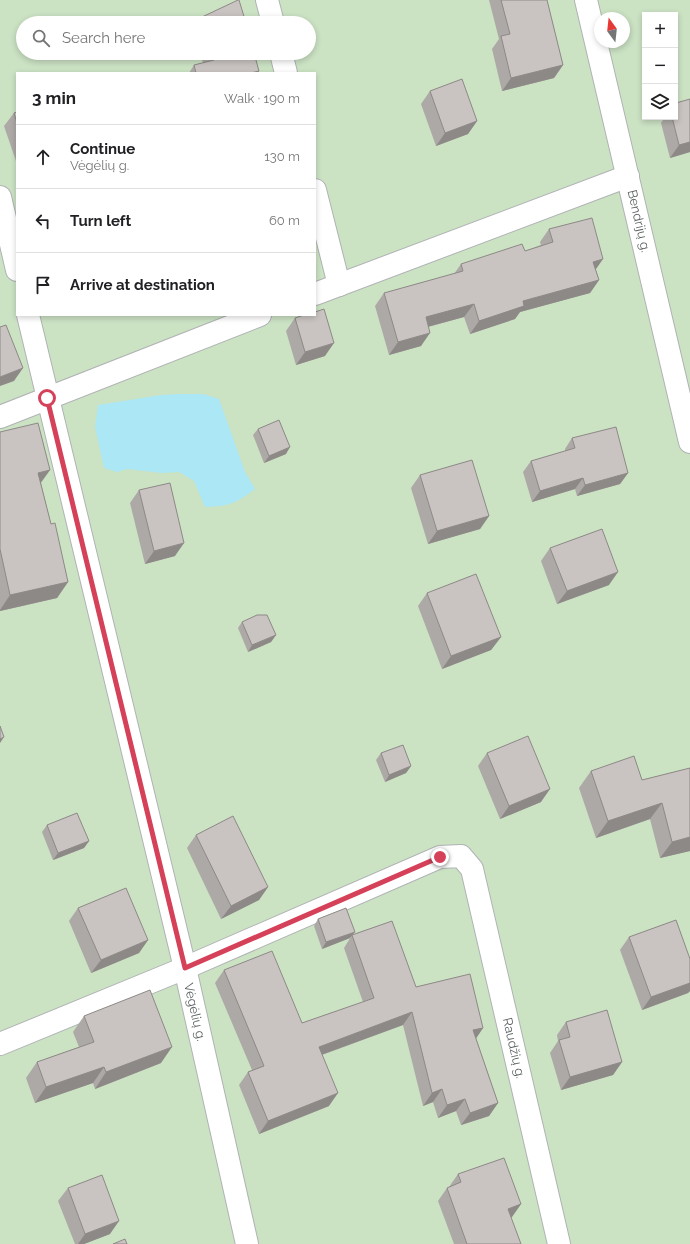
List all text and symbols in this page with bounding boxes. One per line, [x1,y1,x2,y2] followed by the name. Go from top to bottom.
[594,12,630,48] north arrow
[642,12,678,120] map controls
[642,12,678,48] button: +
[16,16,316,60] search box
[30,27,52,49] icon: search
[62,29,145,47] text: Search here
[642,48,678,84] button: −
[642,84,678,120] button: layers
[32,88,76,108] text: 3 min
[224,91,300,106] text: Walk · 190 m
[70,140,135,158] text: Continue
[32,146,54,168] icon: ahead
[264,149,300,164] text: 130 m
[70,158,129,173] text: Vėgėlių g.
[625,188,653,254] street label: Bendrijų g.
[32,210,54,232] icon: left
[70,212,131,230] text: Turn left
[269,213,300,228] text: 60 m
[32,274,54,296] icon: arrive
[70,276,215,294] text: Arrive at destination
[38,389,56,407] route start
[431,848,449,866] route end
[181,981,209,1043] street label: Vėgėlių g.
[500,1016,528,1080] street label: Raudžių g.

